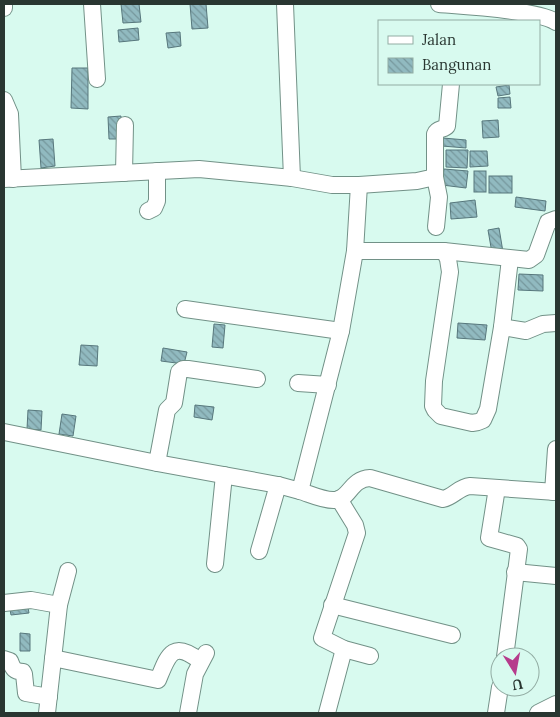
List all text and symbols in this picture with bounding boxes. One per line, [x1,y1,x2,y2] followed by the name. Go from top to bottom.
[378,20,540,85] legend
[421,30,456,49] text: Jalan
[422,55,491,74] text: Bangunan
[490,647,540,697] north arrow
[510,675,524,695] text: U

